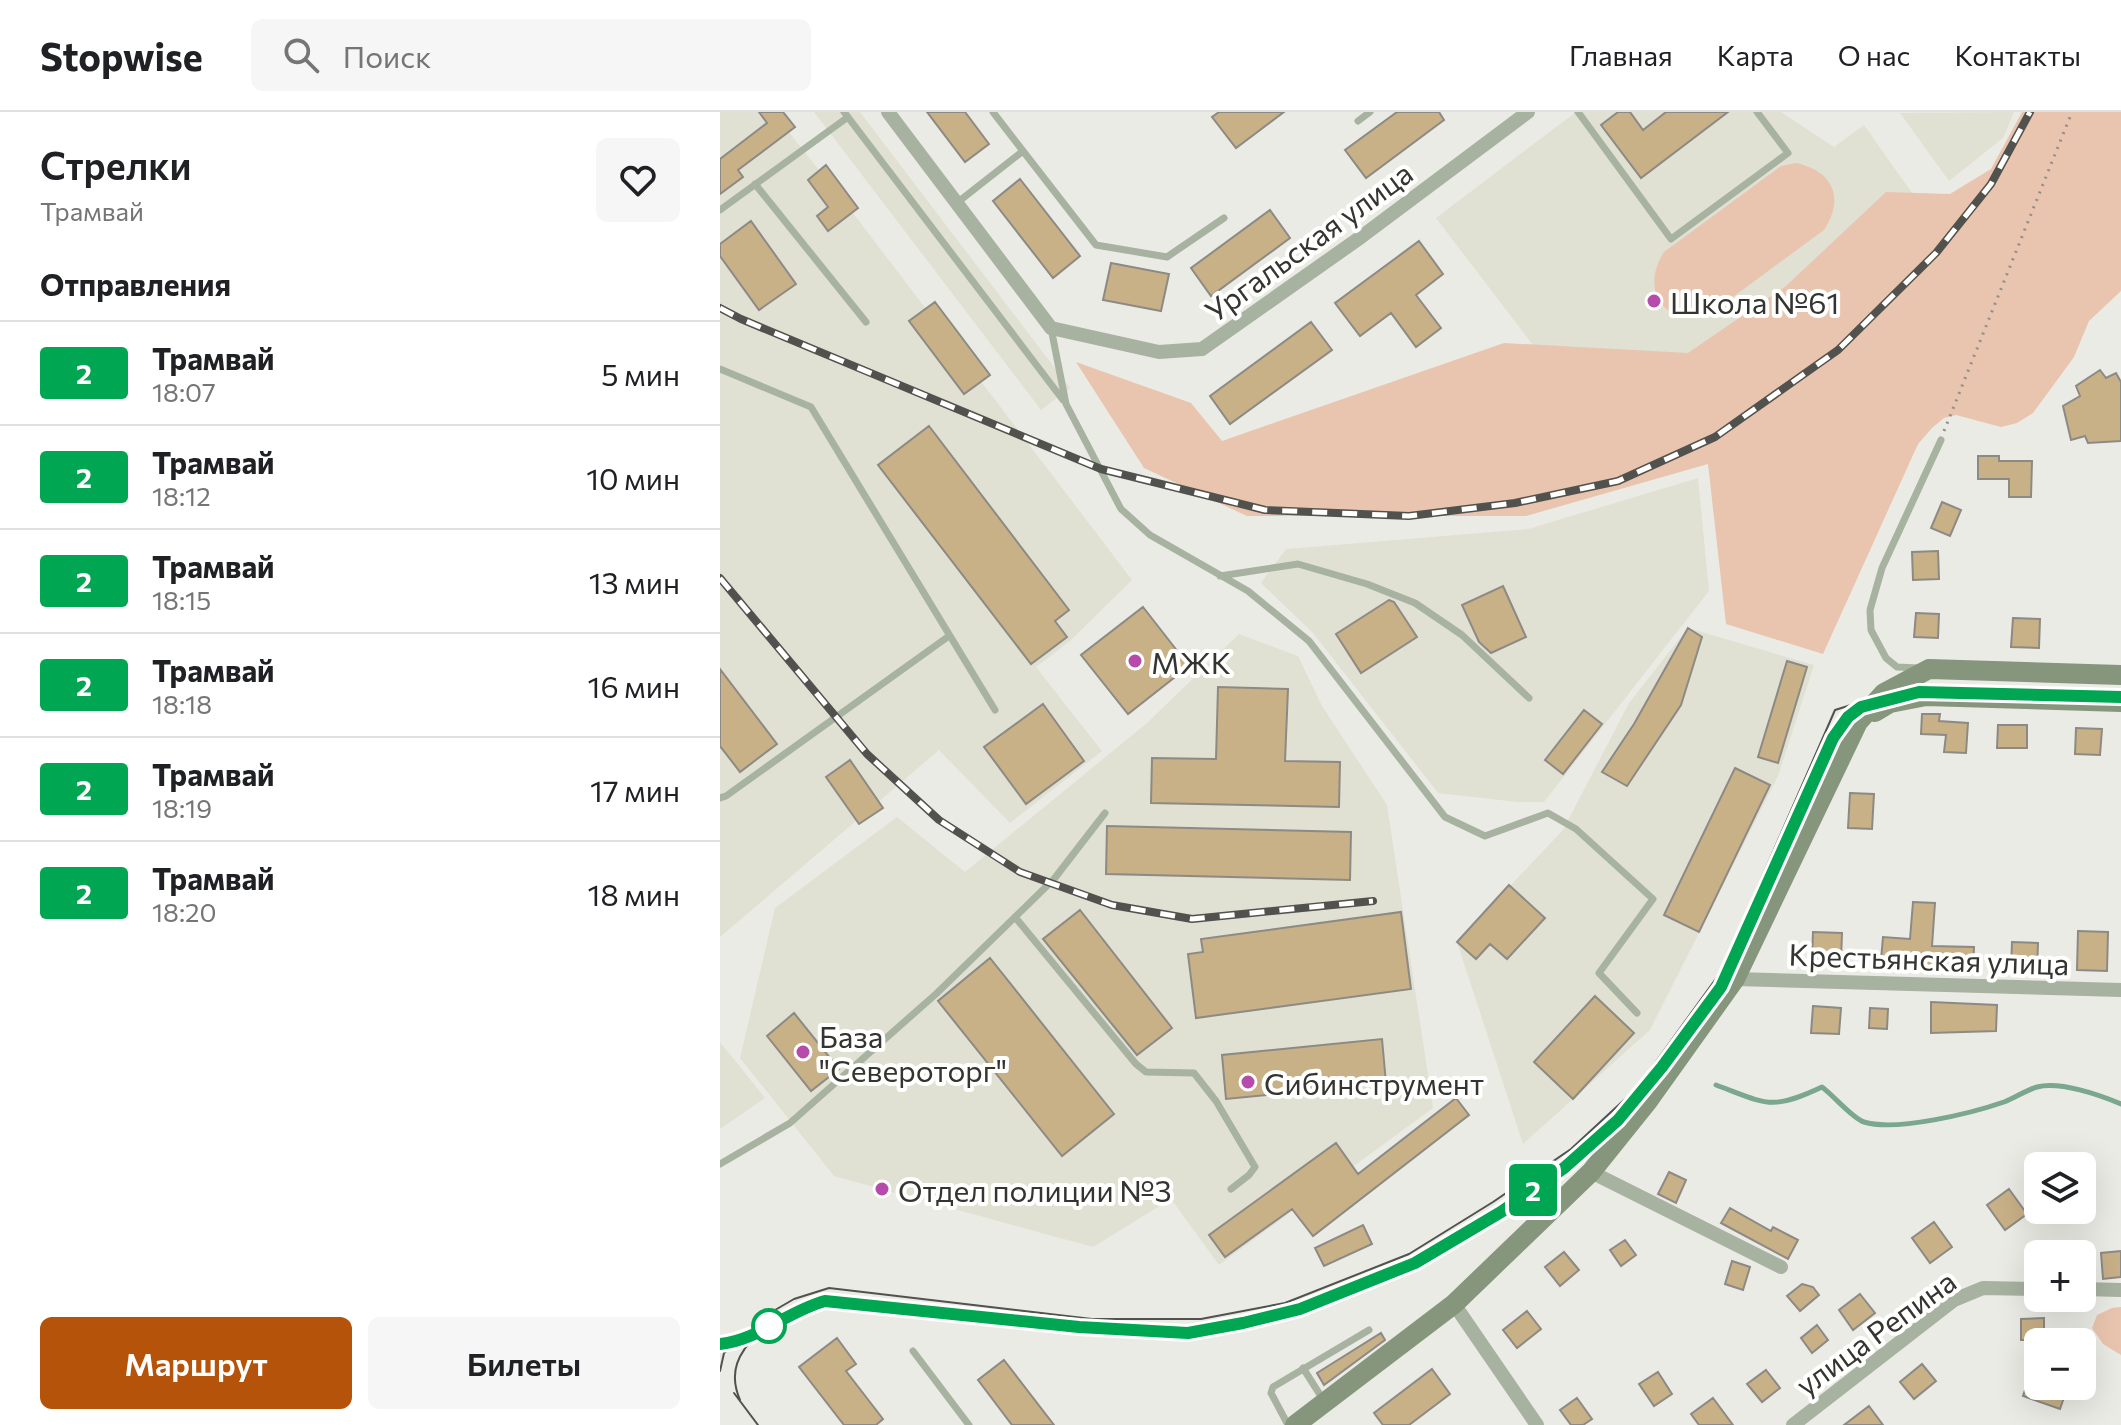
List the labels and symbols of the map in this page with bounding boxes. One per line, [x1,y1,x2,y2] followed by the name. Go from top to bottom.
[1197,153,1419,329] street label: Ургальская улица
[1670,283,1839,320] place label: Школа №61
[1645,292,1663,310] marker: Школа №61
[1151,643,1231,680] place label: МЖК
[1126,652,1144,670] marker: МЖК
[1788,935,2070,981] street label: Крестьянская улица
[819,1017,1007,1088] place label: База "Североторг"
[794,1043,812,1061] marker: База "Североторг"
[1264,1064,1484,1101] place label: Сибинструмент
[1239,1073,1257,1091] marker: Сибинструмент
[1507,1164,1559,1216] line badge: 2
[898,1171,1172,1208] place label: Отдел полиции №3
[873,1180,891,1198] marker: Отдел полиции №3
[1788,1262,1962,1402] street label: улица Репина
[752,1309,786,1343] unlabelled marker

